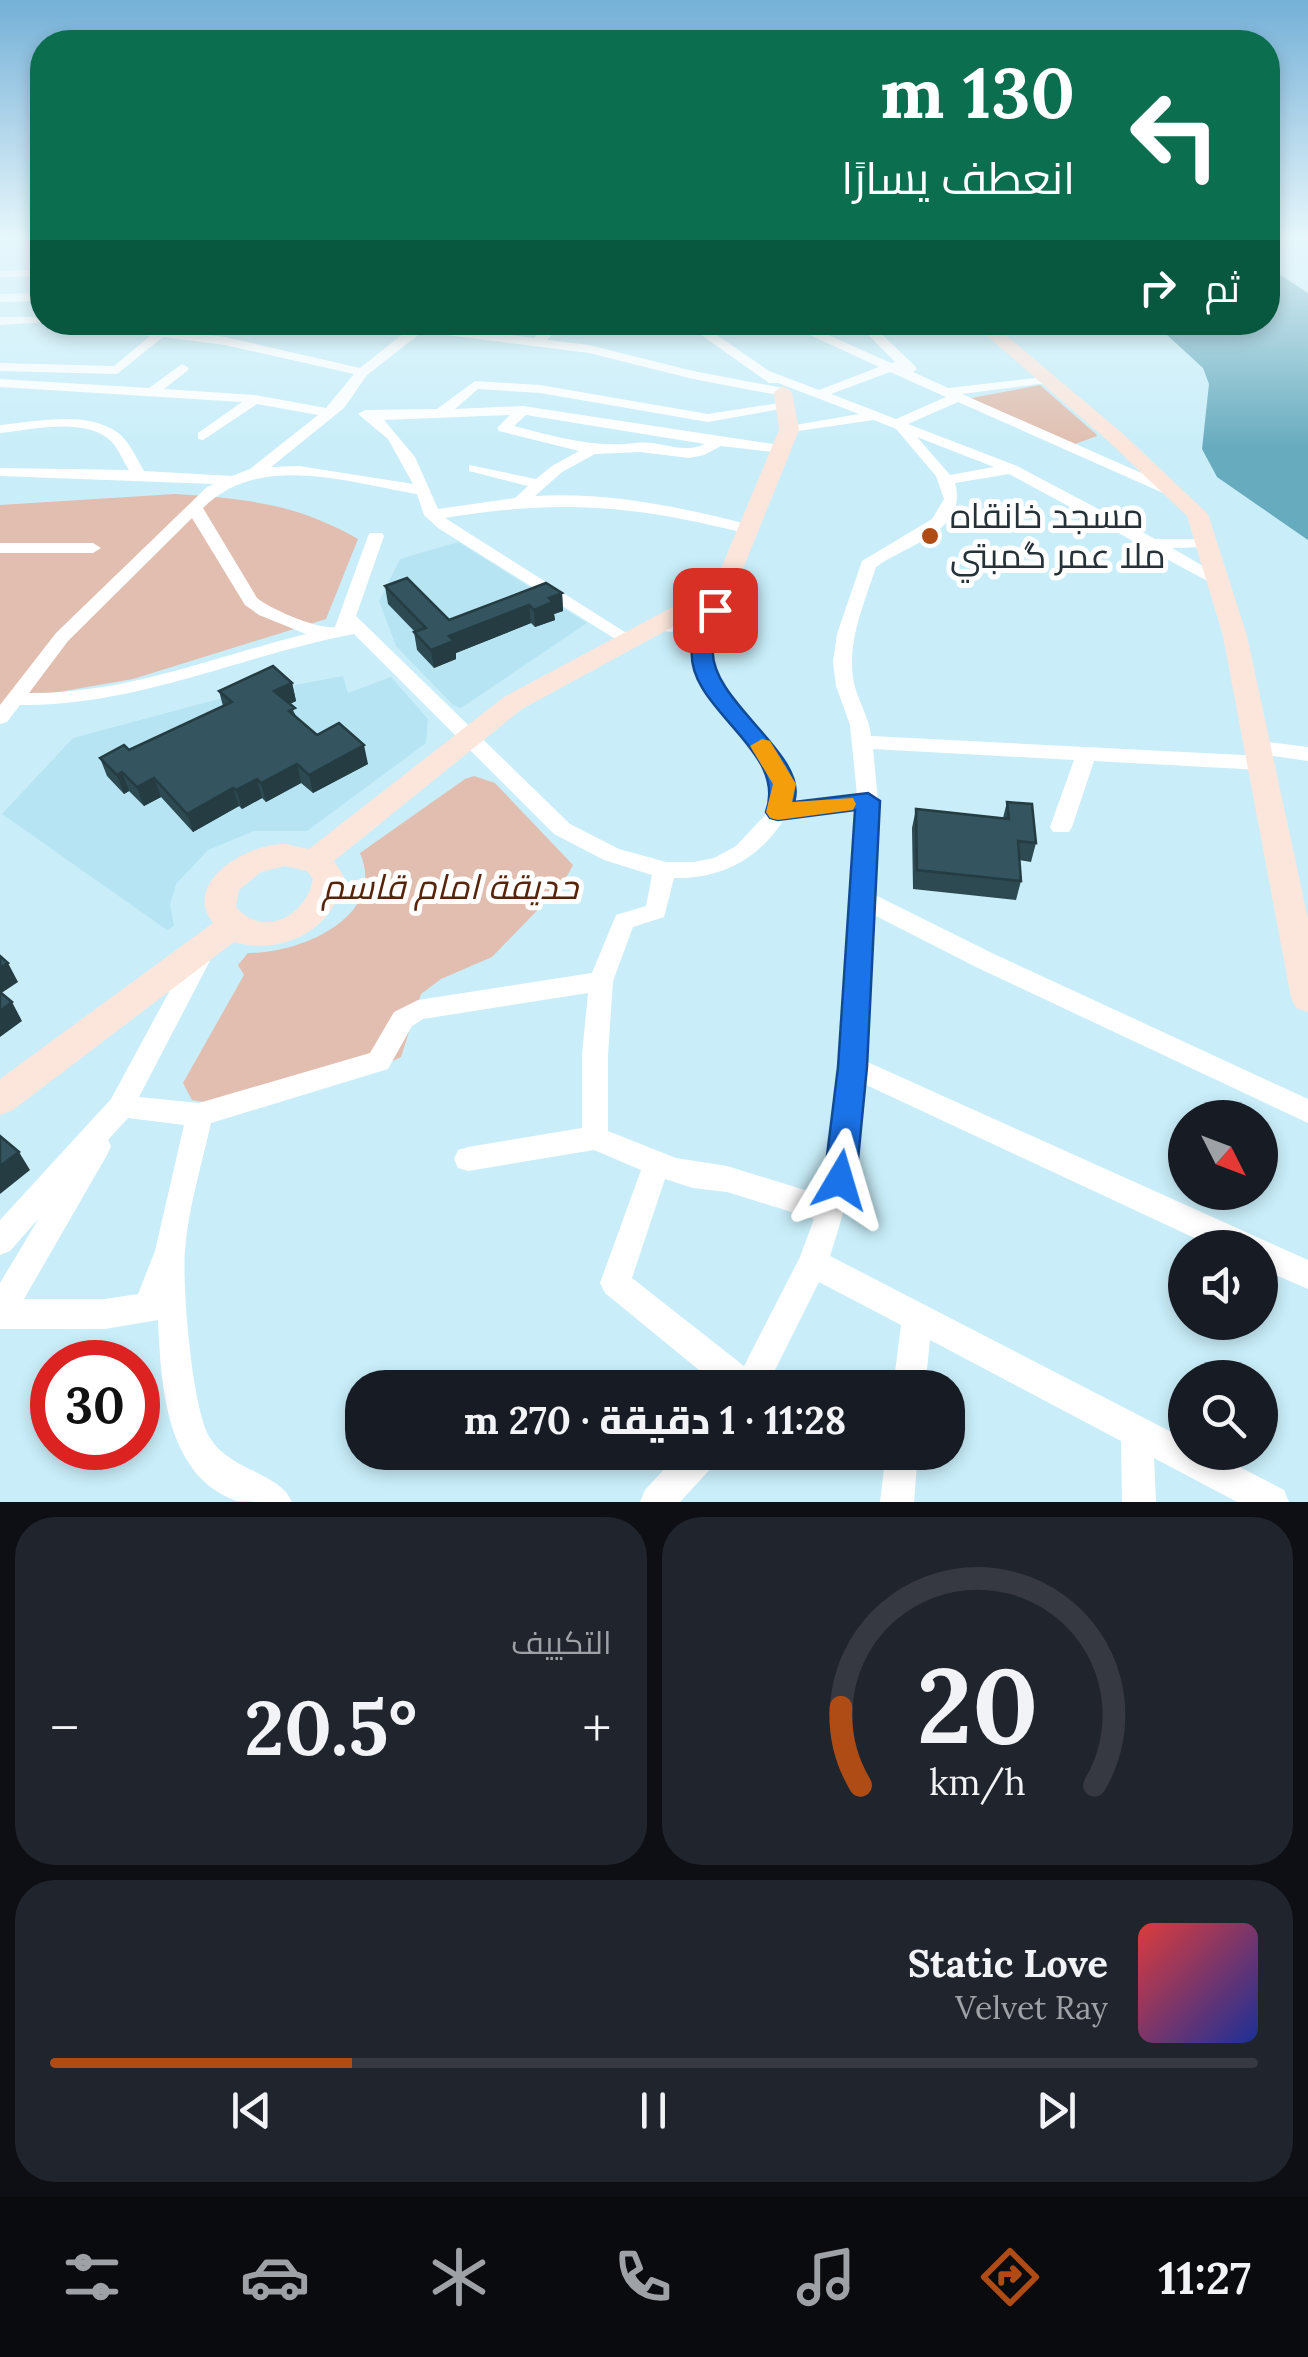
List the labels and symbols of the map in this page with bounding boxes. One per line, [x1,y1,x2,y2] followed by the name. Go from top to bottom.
[950,493,1166,583] place label: مسجد خانقاه ملا عمر گمبتي
[919,525,941,547] marker: مسجد خانقاه ملا عمر گمبتي
[673,568,758,653] pin
[321,864,580,911] park label: حديقة امام قاسم
[1168,1100,1278,1210] north arrow
[788,1128,892,1232] position arrow
[30,1340,160,1470] speed limit sign: 30

